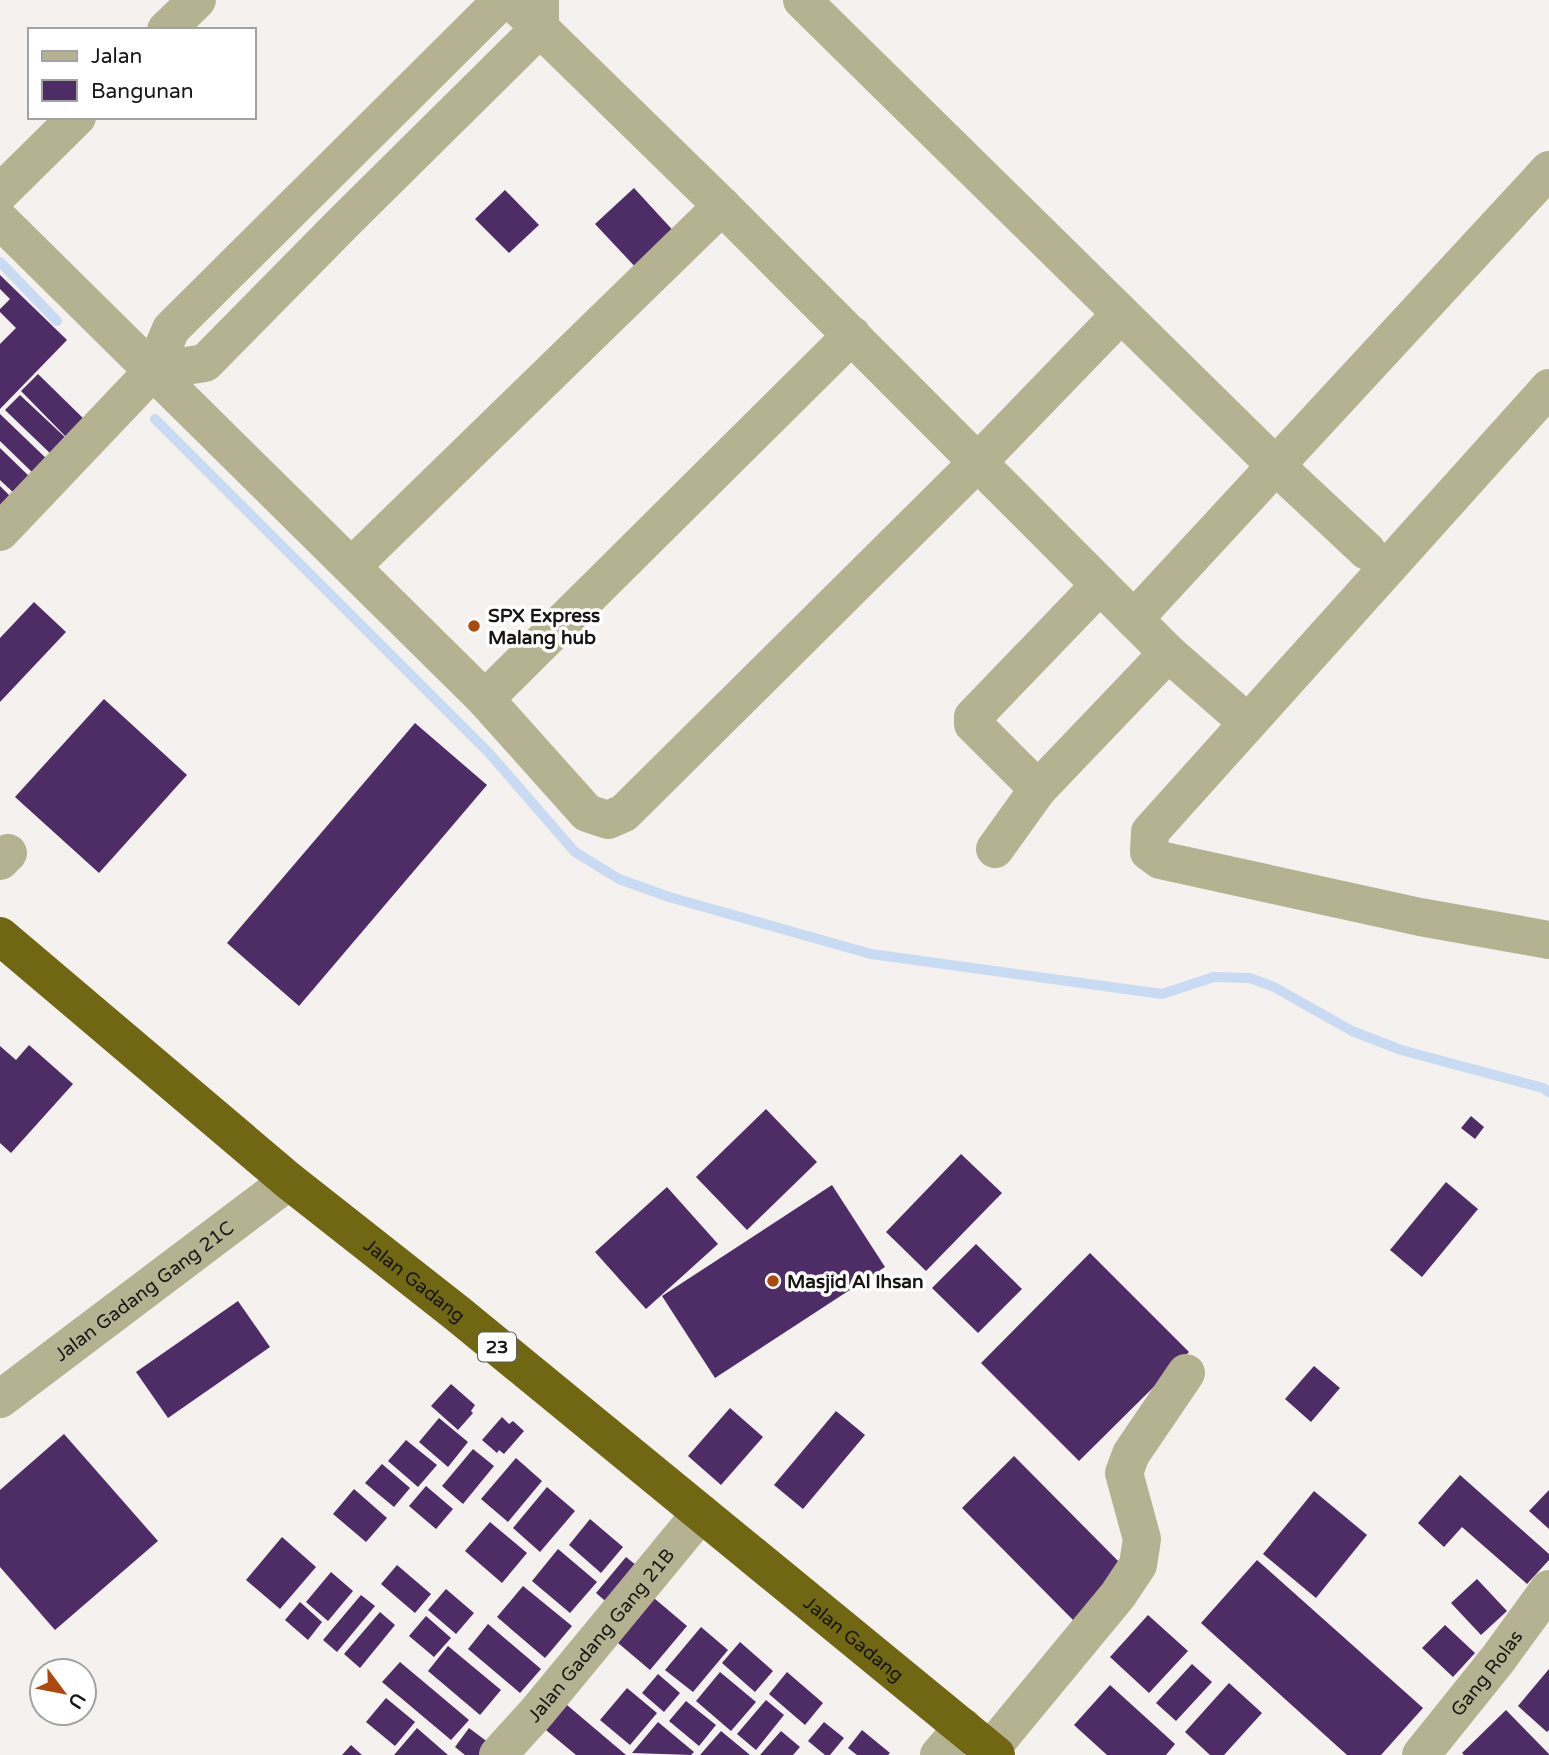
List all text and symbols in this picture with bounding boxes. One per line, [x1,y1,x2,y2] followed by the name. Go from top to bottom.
[28,28,256,119] legend
[91,44,142,69] text: Jalan
[91,79,194,104] text: Bangunan
[488,605,600,650] place label: SPX Express Malang hub
[466,618,482,634] marker: SPX Express Malang hub
[50,1217,238,1366] street label: Jalan Gadang Gang 21C
[359,1234,469,1327] street label: Jalan Gadang
[787,1271,924,1294] place label: Masjid Al Ihsan
[765,1273,781,1289] marker: Masjid Al Ihsan
[478,1332,516,1362] road number: 23
[523,1544,679,1727] street label: Jalan Gadang Gang 21B
[799,1592,908,1687] street label: Jalan Gadang
[1447,1626,1527,1721] street label: Gang Rolas
[28,1657,98,1727] north arrow
[63,1689,90,1712] text: U

